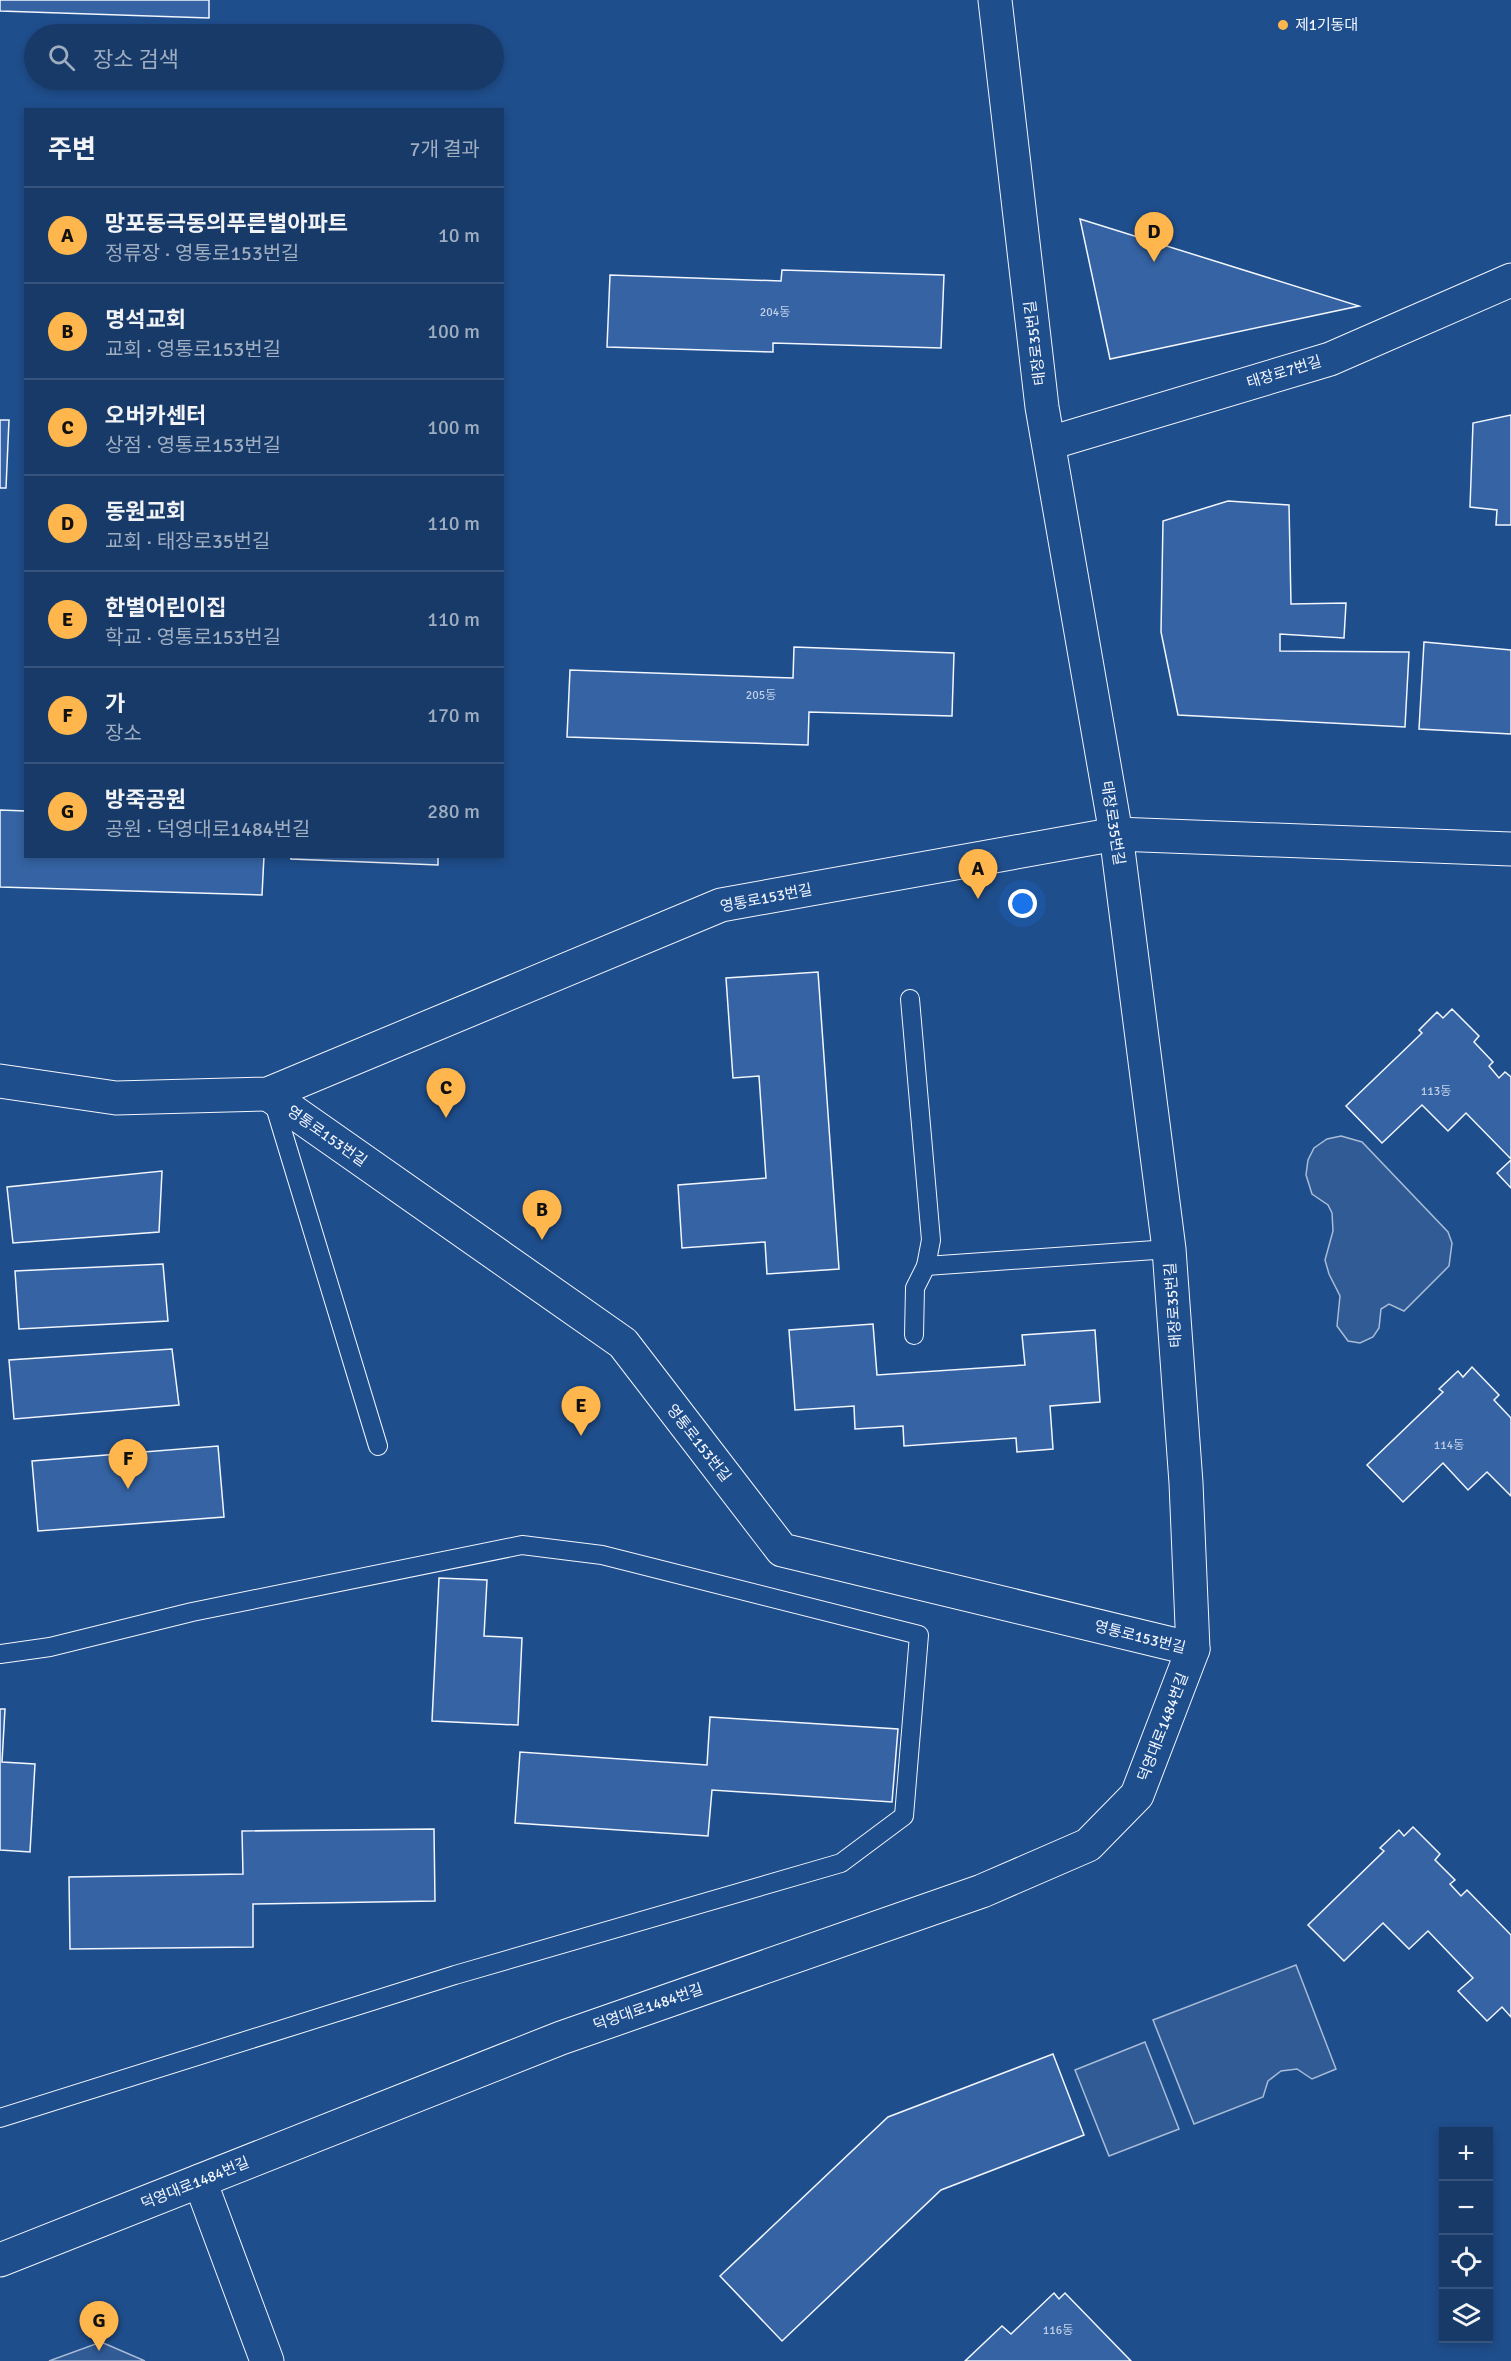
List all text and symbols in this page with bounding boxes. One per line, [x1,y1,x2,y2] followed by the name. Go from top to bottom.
[1295,16,1358,34] place label: 제1기동대
[1276,18,1290,32] marker: 제1기동대
[24,24,504,90] search box
[45,41,78,74] icon: search
[93,46,179,73] text: 장소 검색
[48,134,96,166] text: 주변
[410,137,480,162] text: 7개 결과
[105,210,348,237] text: 망포동극동의푸른별아파트
[1134,212,1174,262] pin: D
[61,223,74,248] text: A
[438,223,480,248] text: 10 m
[105,241,300,266] text: 정류장 · 영통로153번길
[1021,300,1049,386] street label: 태장로35번길
[760,305,790,320] house number: 204동
[105,306,186,333] text: 명석교회
[61,319,74,344] text: B
[427,319,480,344] text: 100 m
[105,337,281,362] text: 교회 · 영통로153번길
[1244,352,1324,392] street label: 태장로7번길
[105,402,206,429] text: 오버카센터
[61,415,74,440] text: C
[427,415,480,440] text: 100 m
[105,433,281,458] text: 상점 · 영통로153번길
[105,498,186,525] text: 동원교회
[61,511,74,536] text: D
[427,511,480,536] text: 110 m
[105,529,270,554] text: 교회 · 태장로35번길
[105,594,226,621] text: 한별어린이집
[62,607,73,632] text: E
[427,607,480,632] text: 110 m
[105,625,281,650] text: 학교 · 영통로153번길
[746,688,776,703] house number: 205동
[105,690,125,717] text: 가
[62,703,73,728] text: F
[427,703,480,728] text: 170 m
[105,721,142,746] text: 장소
[1097,780,1129,866] street label: 태장로35번길
[105,786,186,813] text: 방죽공원
[61,799,74,824] text: G
[427,799,480,824] text: 280 m
[105,817,310,842] text: 공원 · 덕영대로1484번길
[958,850,998,899] pin: A
[718,880,814,916] street label: 영통로153번길
[1008,889,1037,918] your location
[426,1068,466,1118] pin: C
[1421,1084,1451,1099] house number: 113동
[284,1102,370,1170] street label: 영통로153번길
[522,1190,562,1240] pin: B
[1161,1262,1185,1348] street label: 태장로35번길
[562,1386,600,1436] pin: E
[663,1401,735,1485] street label: 영통로153번길
[1434,1438,1464,1453] house number: 114동
[108,1440,148,1489] pin: F
[1093,1617,1187,1657] street label: 영통로153번길
[1134,1670,1192,1784] street label: 덕영대로1484번길
[591,1980,705,2034] street label: 덕영대로1484번길
[1439,2127,1493,2343] map controls
[1439,2127,1493,2181] button: +
[138,2153,252,2213] street label: 덕영대로1484번길
[1439,2181,1493,2235] button: −
[1439,2235,1493,2289] button: locate
[1439,2289,1493,2343] button: layers
[80,2302,118,2351] pin: G
[1043,2323,1073,2338] house number: 116동

